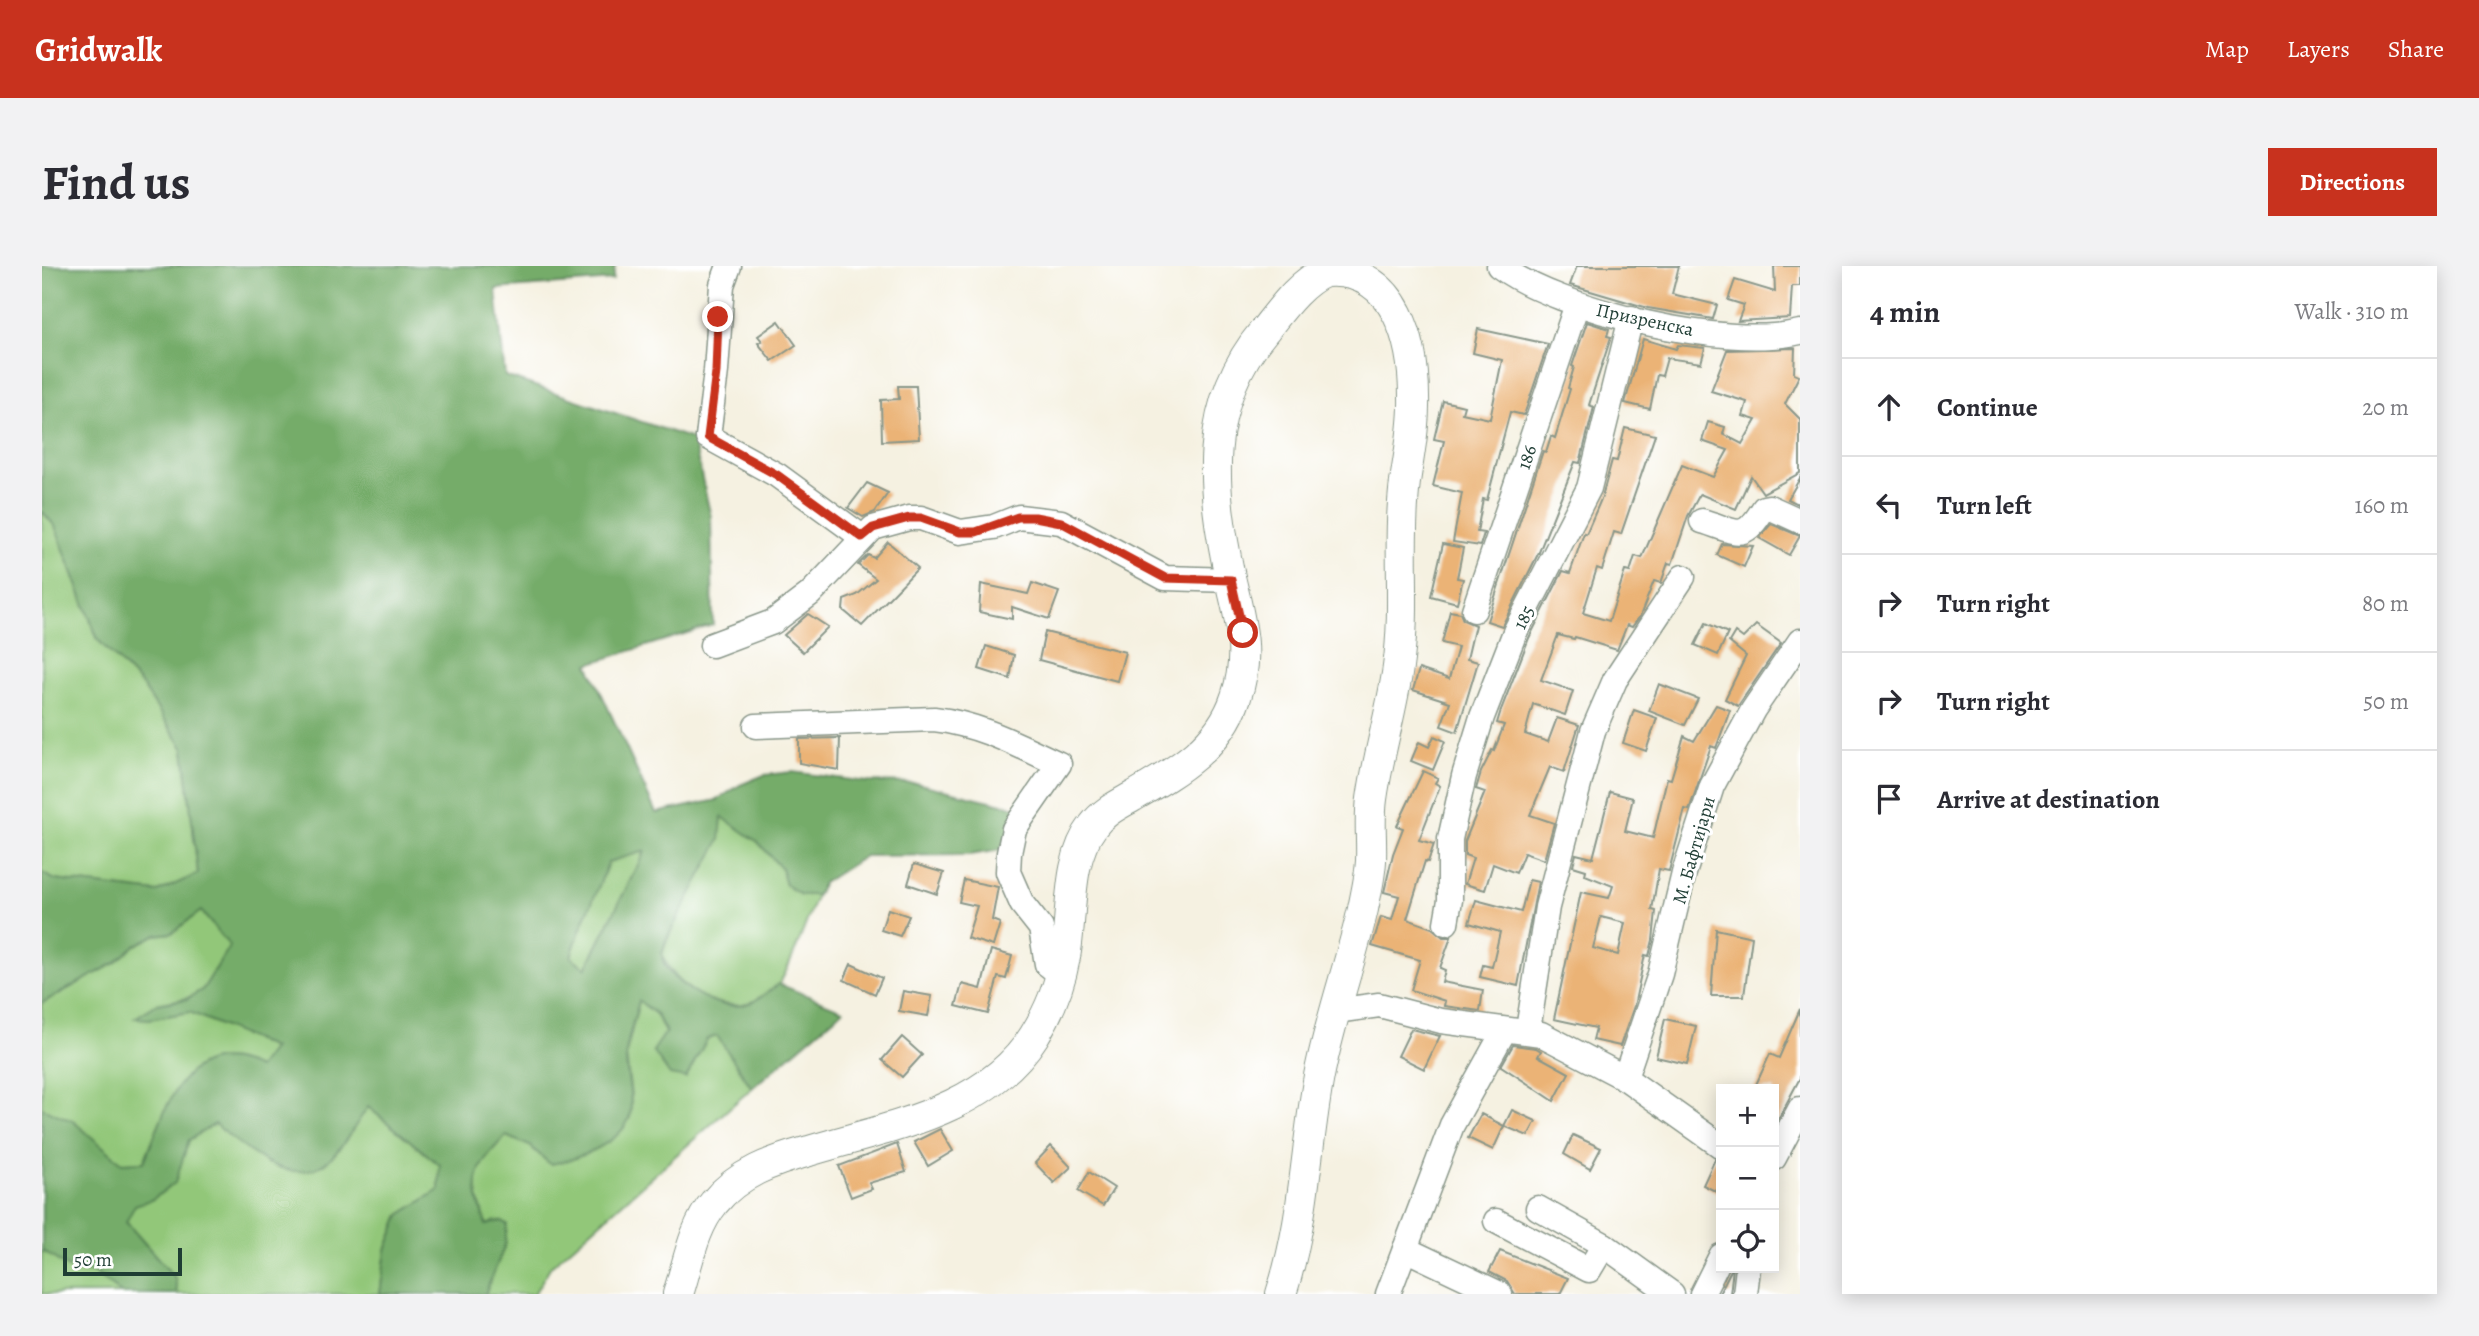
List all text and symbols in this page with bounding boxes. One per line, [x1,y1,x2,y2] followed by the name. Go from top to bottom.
[35,27,162,72] text: Gridwalk
[2205,33,2249,65] text: Map
[2287,33,2350,65] text: Layers
[2388,33,2444,65] text: Share
[2268,148,2437,216] button: Directions
[42,149,190,216] text: Find us
[1870,292,1940,332] text: 4 min
[2295,296,2409,327] text: Walk · 310 m
[1594,297,1696,343] street label: Призренска
[702,301,733,332] route end
[1870,388,1908,426] icon: ahead
[1937,390,2038,425] text: Continue
[2362,392,2409,423] text: 20 m
[1511,441,1543,473] street label: 186
[1870,486,1908,524] icon: left
[1937,488,2032,523] text: Turn left
[2355,490,2409,521] text: 160 m
[1870,584,1908,622] icon: right
[1937,586,2050,621] text: Turn right
[2362,588,2409,619] text: 80 m
[1507,601,1541,634] street label: 185
[1227,617,1258,648] route start
[1870,682,1908,720] icon: right
[1937,684,2050,719] text: Turn right
[2363,686,2409,717] text: 50 m
[1870,780,1908,818] icon: arrive
[1937,782,2160,817] text: Arrive at destination
[1666,793,1722,907] street label: М. Бафтијари
[1716,1084,1779,1273] map controls
[1716,1084,1779,1147] button: +
[1716,1147,1779,1210] button: −
[1716,1210,1779,1273] button: locate
[63,1245,182,1277] scale bar
[74,1247,112,1273] text: 50 m

